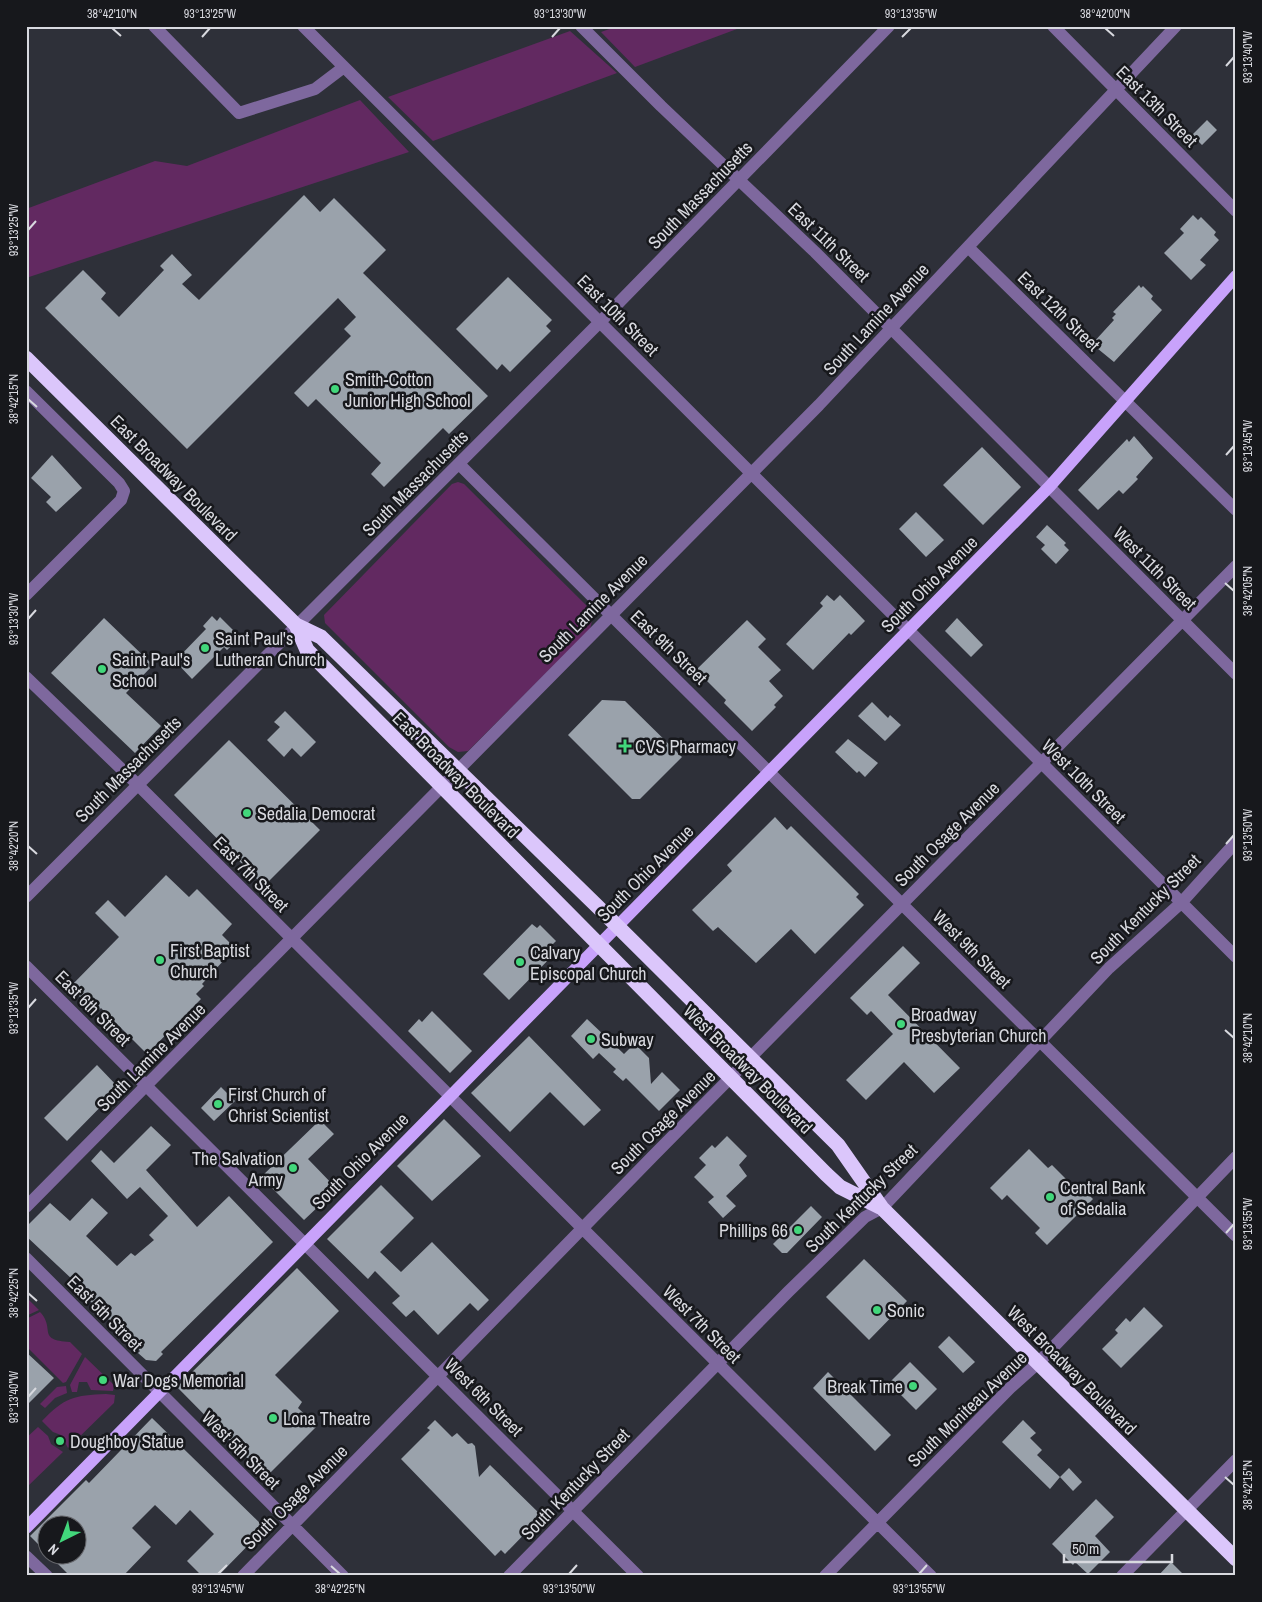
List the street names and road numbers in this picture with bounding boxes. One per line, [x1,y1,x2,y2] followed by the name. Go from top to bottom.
[1111,60,1203,152] street label: East 13th Street
[642,136,758,254] street label: South Massachusetts
[783,197,875,287] street label: East 11th Street
[817,257,935,381] street label: South Lamine Avenue
[1012,265,1106,357] street label: East 12th Street
[572,269,664,361] street label: East 10th Street
[105,409,243,547] street label: East Broadway Boulevard
[356,424,474,542] street label: South Massachusetts
[1108,521,1202,615] street label: West 11th Street
[875,530,983,638] street label: South Ohio Avenue
[533,548,653,668] street label: South Lamine Avenue
[625,604,713,690] street label: East 9th Street
[387,706,525,844] street label: East Broadway Boulevard
[69,710,187,828] street label: South Massachusetts
[1036,733,1132,829] street label: West 10th Street
[889,776,1005,892] street label: South Osage Avenue
[591,819,699,927] street label: South Ohio Avenue
[208,831,294,917] street label: East 7th Street
[1084,848,1206,970] street label: South Kentucky Street
[927,904,1017,994] street label: West 9th Street
[50,965,136,1051] street label: East 6th Street
[91,997,211,1117] street label: South Lamine Avenue
[678,999,818,1139] street label: West Broadway Boulevard
[605,1064,721,1180] street label: South Osage Avenue
[306,1107,414,1215] street label: South Ohio Avenue
[799,1138,923,1258] street label: South Kentucky Street
[62,1270,148,1356] street label: East 5th Street
[657,1279,747,1369] street label: West 7th Street
[1002,1300,1142,1440] street label: West Broadway Boulevard
[902,1345,1032,1473] street label: South Moniteau Avenue
[439,1352,529,1442] street label: West 6th Street
[196,1405,286,1495] street label: West 5th Street
[515,1422,635,1546] street label: South Kentucky Street
[237,1439,353,1555] street label: South Osage Avenue

